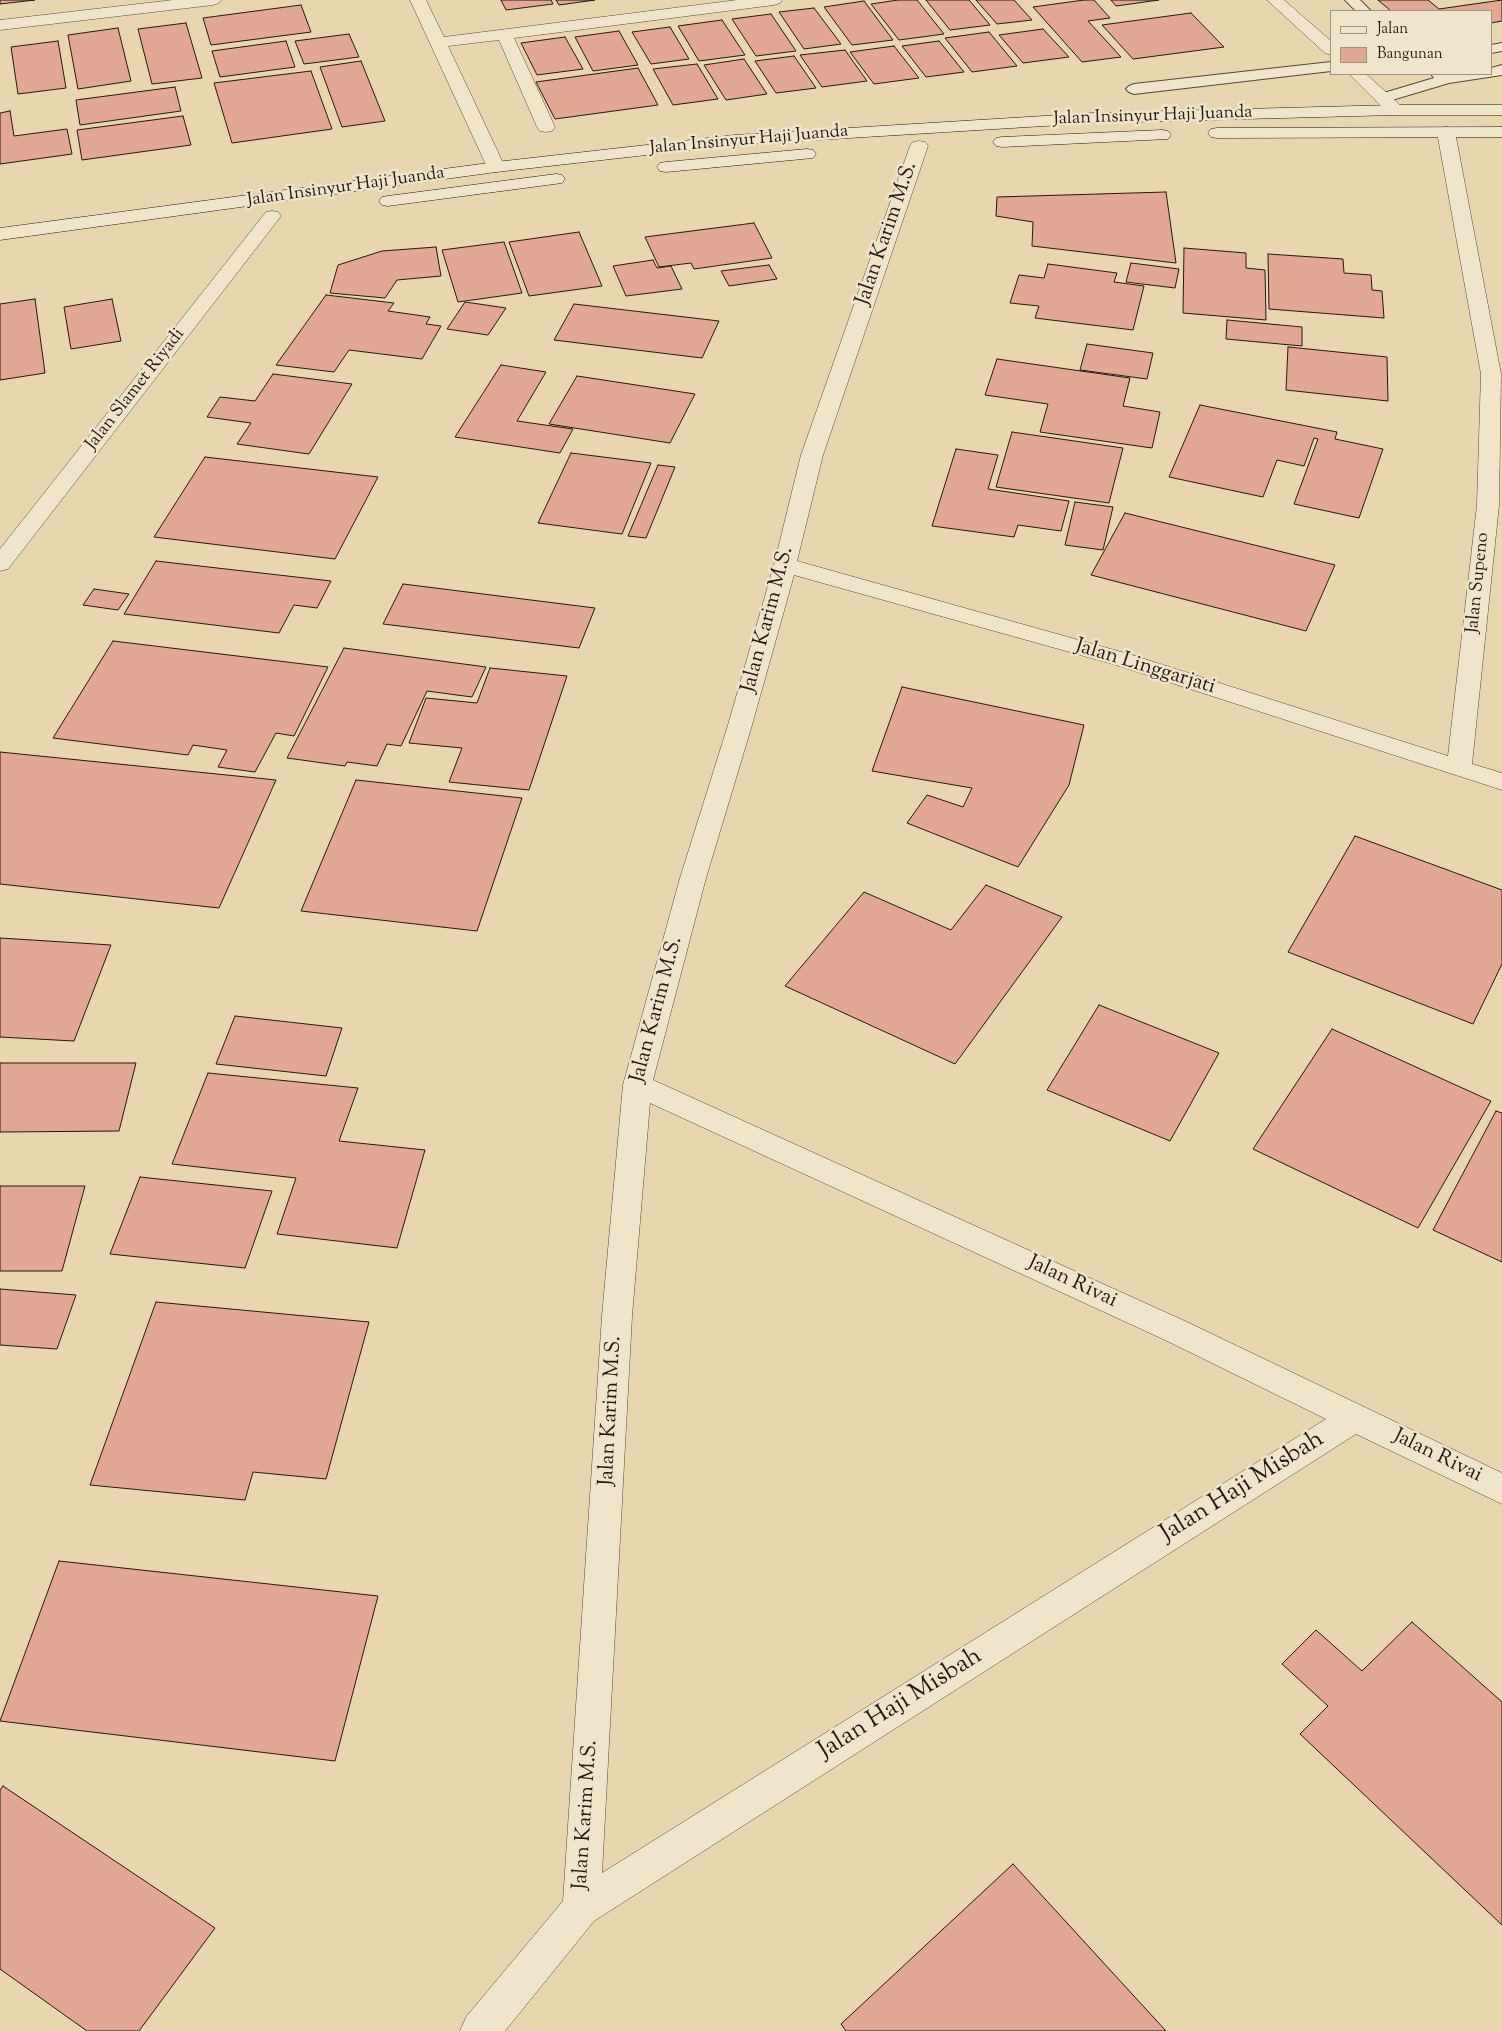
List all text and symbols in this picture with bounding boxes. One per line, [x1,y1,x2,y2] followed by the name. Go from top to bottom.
[1330,10,1492,75] legend
[1377,19,1408,40] text: Jalan
[1377,44,1443,65] text: Bangunan
[1053,103,1253,131] street label: Jalan Insinyur Haji Juanda
[649,122,849,160] street label: Jalan Insinyur Haji Juanda
[852,159,924,309] street label: Jalan Karim M.S.
[246,163,446,213] street label: Jalan Insinyur Haji Juanda
[82,325,190,455] street label: Jalan Slamet Riyadi
[1463,532,1495,634] street label: Jalan Supeno
[737,544,801,696] street label: Jalan Karim M.S.
[1072,635,1218,701] street label: Jalan Linggarjati
[626,934,690,1086] street label: Jalan Karim M.S.
[1023,1251,1121,1315] street label: Jalan Rivai
[595,1335,629,1487] street label: Jalan Karim M.S.
[1388,1425,1486,1489] street label: Jalan Rivai
[1156,1426,1330,1550] street label: Jalan Haji Misbah
[814,1643,988,1767] street label: Jalan Haji Misbah
[569,1739,605,1891] street label: Jalan Karim M.S.

